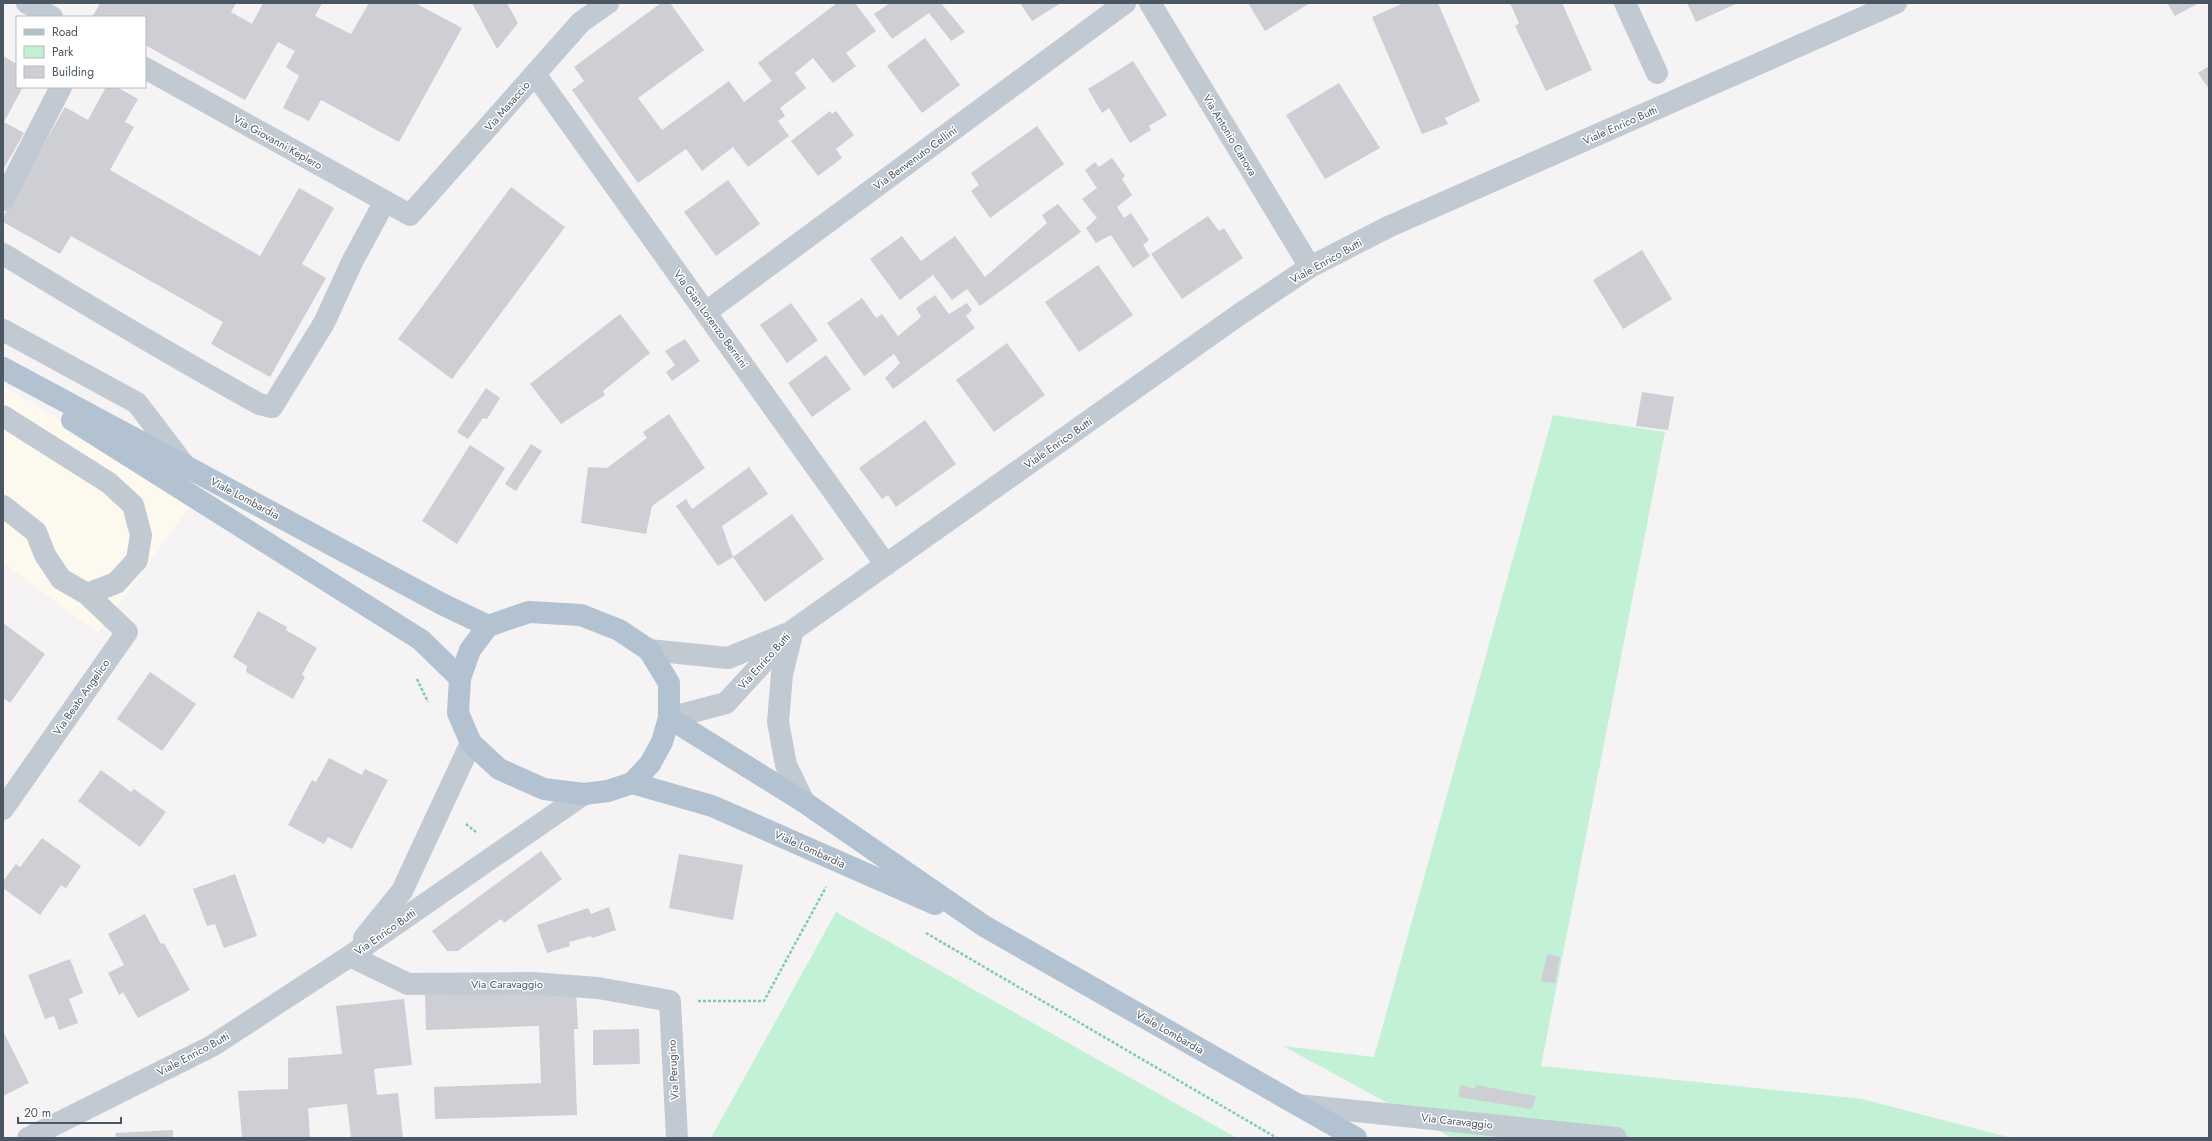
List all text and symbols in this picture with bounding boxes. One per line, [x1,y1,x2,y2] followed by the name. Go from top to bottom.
[16,16,146,88] legend
[52,23,78,41] text: Road
[52,43,74,61] text: Park
[52,63,94,81] text: Building
[481,77,533,135] street label: Via Masaccio
[1199,91,1261,179] street label: Via Antonio Canova
[1580,101,1660,149] street label: Viale Enrico Butti
[231,111,325,173] street label: Via Giovanni Keplero
[870,122,960,194] street label: Via Benvenuto Cellini
[1287,235,1365,287] street label: Viale Enrico Butti
[670,267,752,371] street label: Via Gian Lorenzo Bernini
[1021,413,1095,472] street label: Viale Enrico Butti
[208,473,282,523] street label: Viale Lombardia
[734,629,794,693] street label: Via Enrico Butti
[49,656,113,738] street label: Via Beato Angelico
[772,826,848,872] street label: Viale Lombardia
[351,905,419,959] street label: Via Enrico Butti
[471,976,543,992] street label: Via Caravaggio
[1133,1006,1207,1058] street label: Viale Lombardia
[154,1028,232,1080] street label: Viale Enrico Butti
[663,1039,683,1101] street label: Via Perugino
[18,1099,121,1125] scale bar
[24,1104,51,1122] text: 20 m
[1420,1109,1494,1133] street label: Via Caravaggio

